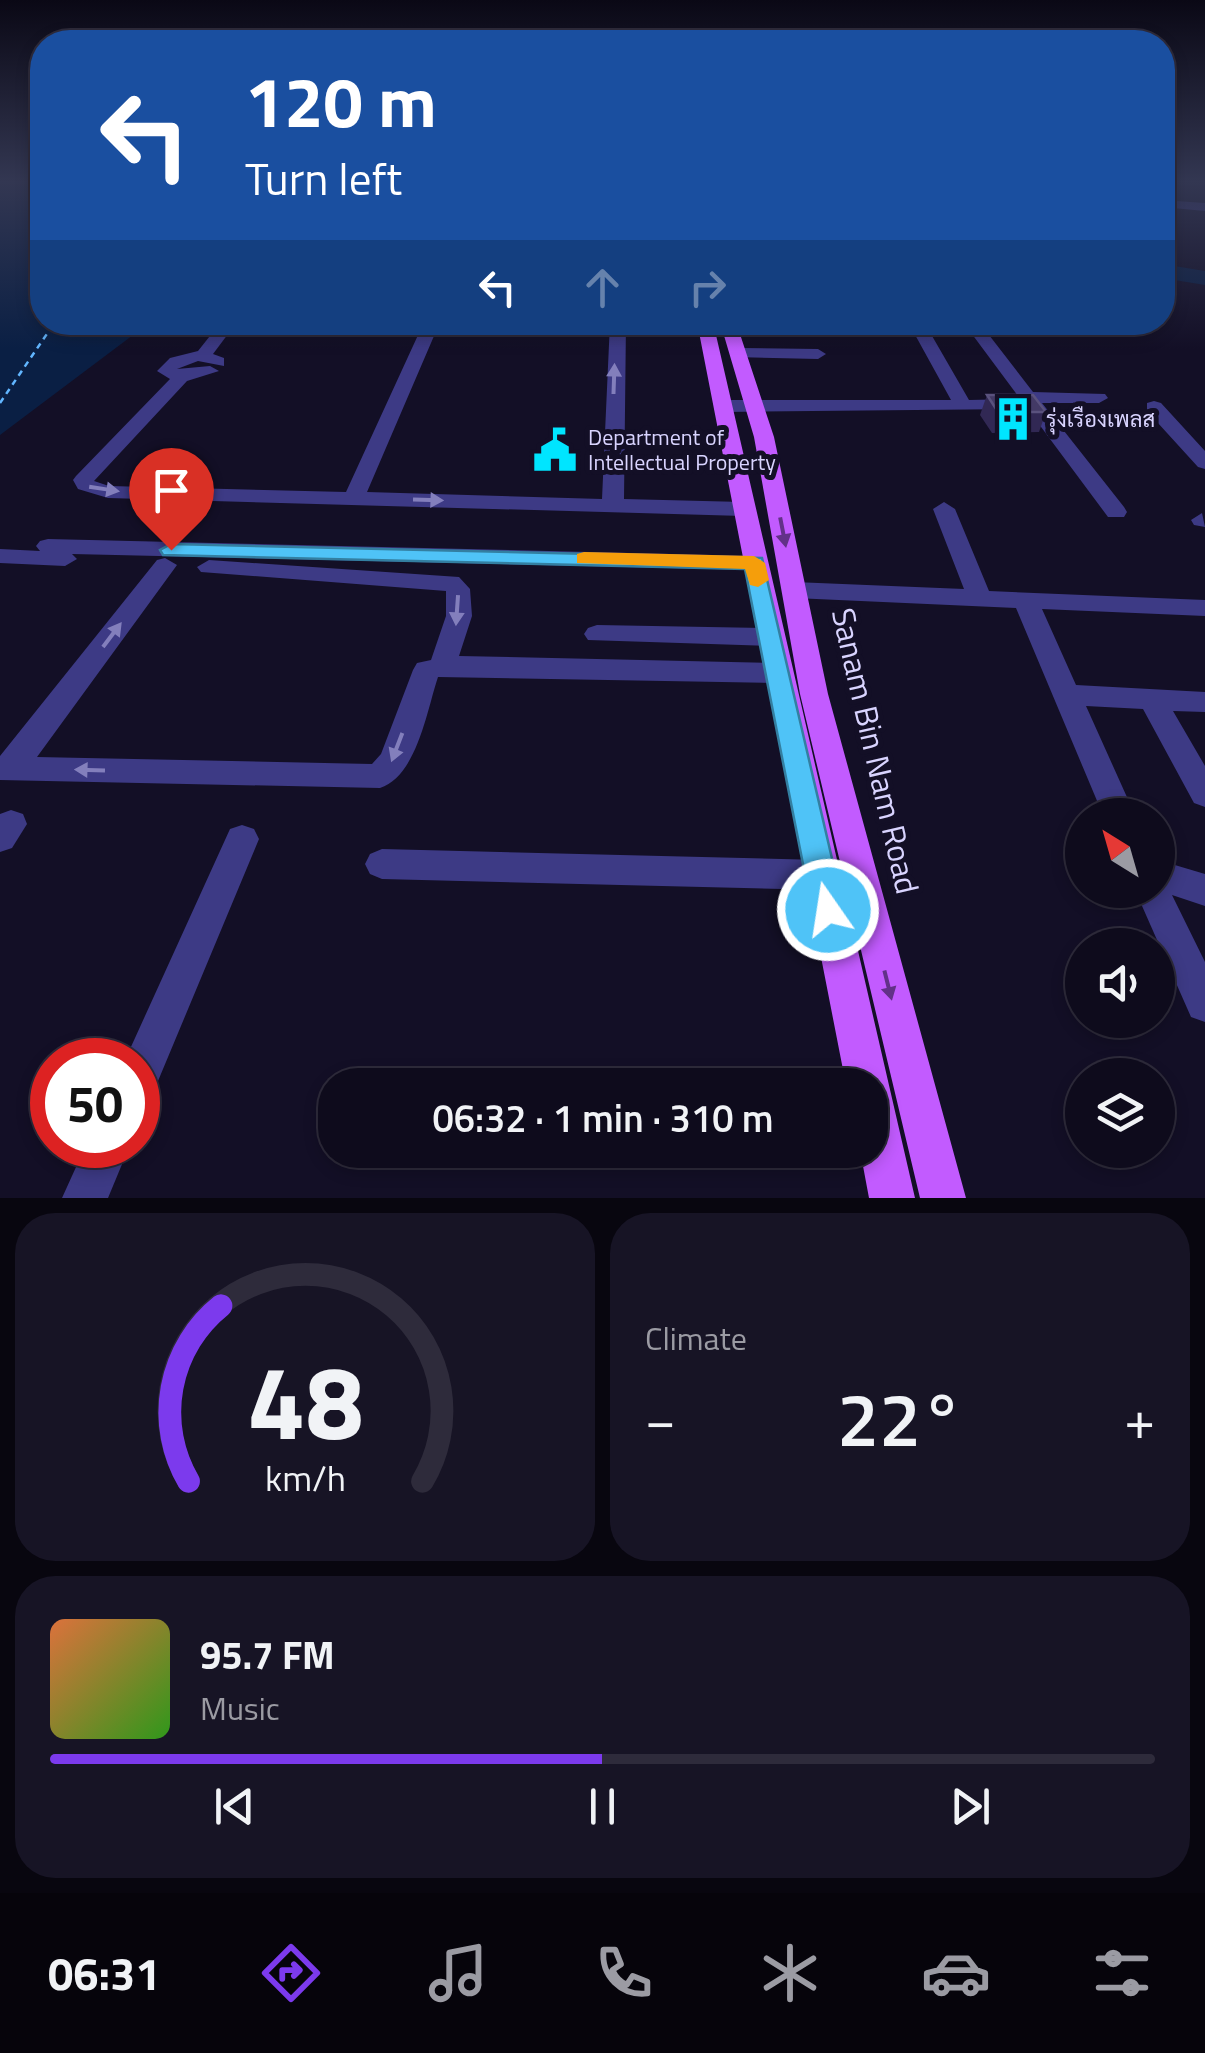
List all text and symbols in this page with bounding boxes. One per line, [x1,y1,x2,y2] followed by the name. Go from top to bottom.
[245,48,437,154] text: 120 m
[80,70,210,200] icon: left
[245,144,402,212] text: Turn left
[470,260,525,315] icon: left
[575,260,630,315] icon: ahead
[680,260,735,315] icon: right
[607,363,623,395] one-way arrow
[989,395,1037,443] building icon: รุ่งเรืองเพลส
[1046,402,1155,436] place label: รุ่งเรืองเพลส
[588,420,776,479] place label: Department of Intellectual Property
[531,426,579,474] public building icon: Department of Intellectual Property
[129,448,214,551] pin
[144,463,199,518] icon: arrive
[88,482,120,498] one-way arrow
[412,493,444,509] one-way arrow
[775,517,791,548] one-way arrow
[448,594,464,626] one-way arrow
[820,603,932,898] street label: Sanam Bin Nam Road
[102,622,122,648] one-way arrow
[389,732,405,762] one-way arrow
[74,762,105,778] one-way arrow
[1065,798,1175,908] north arrow
[1065,798,1175,1168] map controls
[776,858,880,962] position arrow
[1065,928,1175,1038] button: sound
[881,970,897,1001] one-way arrow
[30,1038,160,1168] speed limit sign: 50
[1065,1058,1175,1168] button: layers
[432,1089,774,1147] text: 06:32 · 1 min · 310 m
[645,1314,747,1362] text: Climate
[247,1321,363,1479] text: 48
[837,1361,963,1475] text: 22°
[645,1377,676,1460] text: −
[1124,1377,1155,1460] text: +
[265,1450,345,1505] text: km/h
[200,1626,335,1684] text: 95.7 FM
[200,1684,280,1732] text: Music
[207,1779,262,1834] icon: previous
[575,1779,630,1834] icon: pause
[943,1779,998,1834] icon: next
[256,1938,326,2008] icon: directions
[423,1938,493,2008] icon: music
[589,1938,659,2008] icon: phone
[755,1938,825,2008] icon: climate
[921,1938,991,2008] icon: car
[1087,1938,1157,2008] icon: filters
[48,1939,160,2007] text: 06:31

